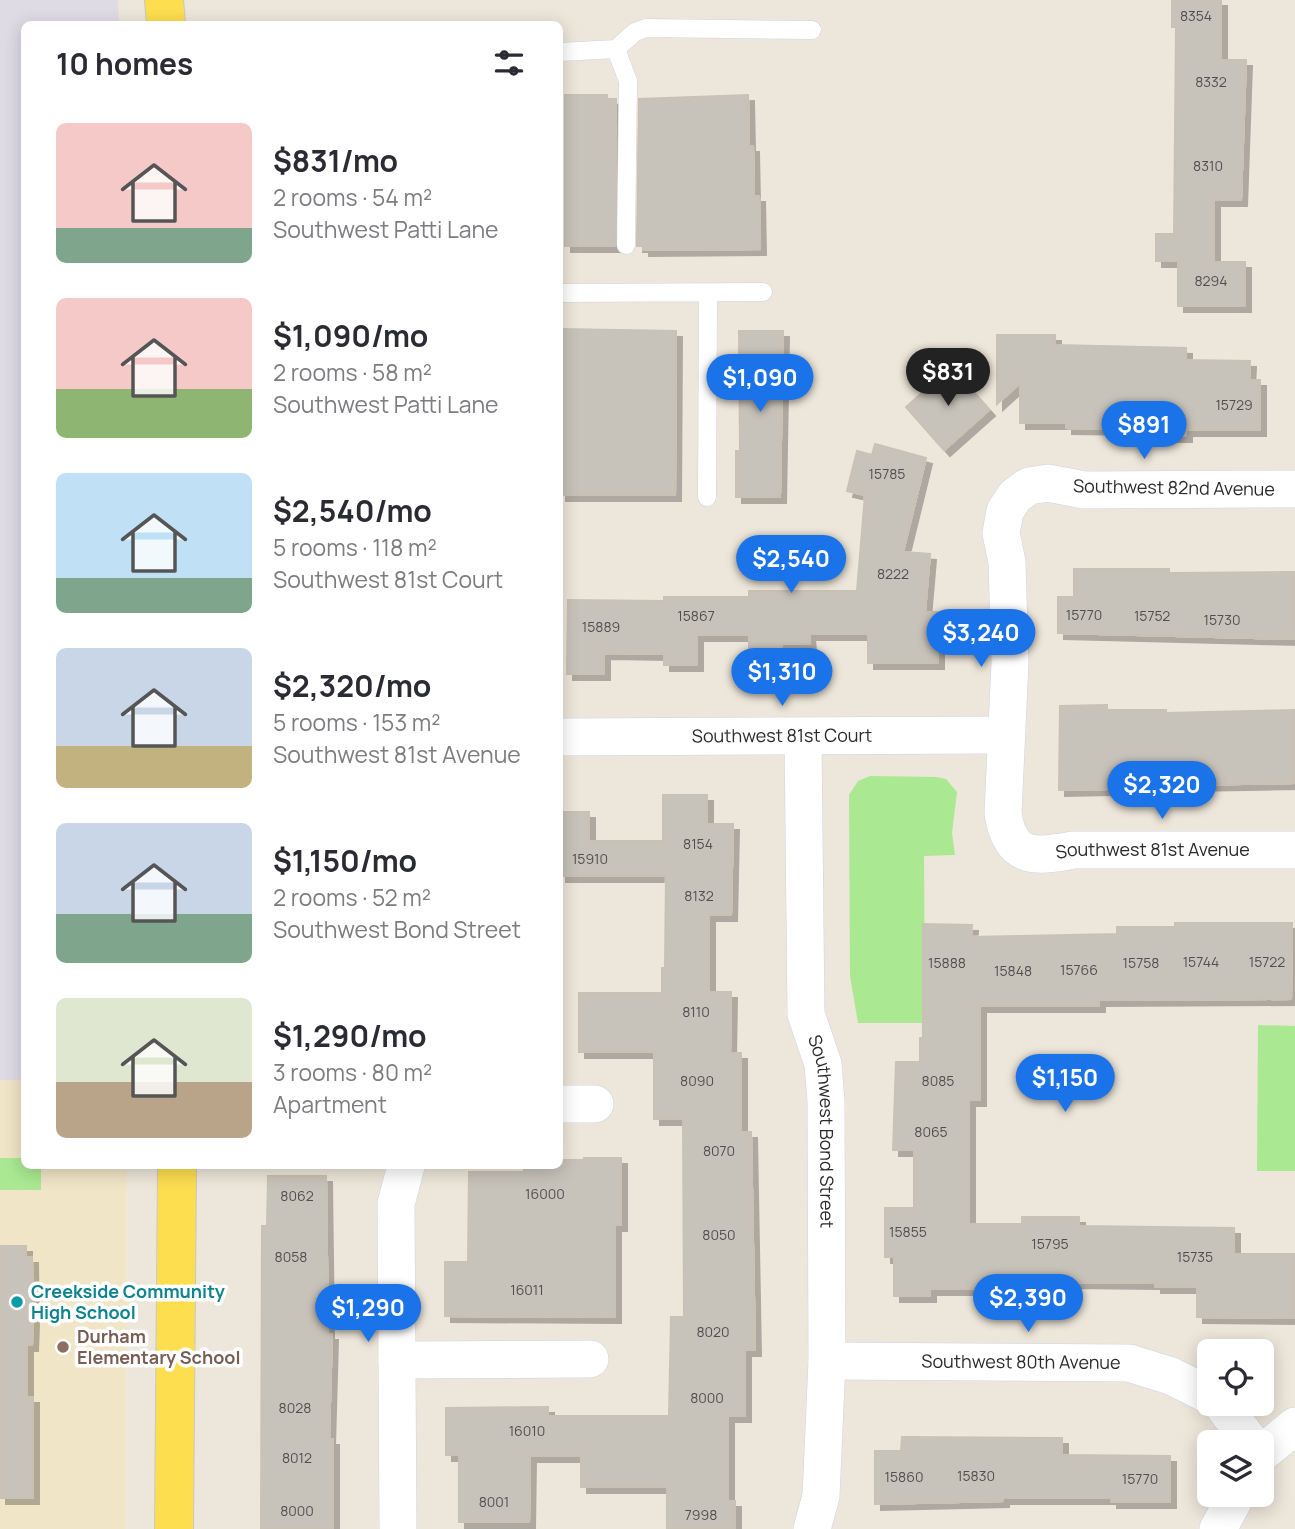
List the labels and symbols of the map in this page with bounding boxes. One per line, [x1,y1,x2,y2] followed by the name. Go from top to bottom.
[1180,6,1212,25] house number: 8354
[1195,72,1227,91] house number: 8332
[1193,156,1223,175] house number: 8310
[1194,271,1228,290] house number: 8294
[907,348,989,408] pin: $831
[703,354,817,414] pin: $1,090
[1215,395,1253,414] house number: 15729
[1103,402,1185,461] pin: $891
[869,464,905,483] house number: 15785
[1073,473,1275,501] street label: Southwest 82nd Avenue
[734,536,848,595] pin: $2,540
[877,564,909,583] house number: 8222
[1066,605,1102,624] house number: 15770
[677,606,715,625] house number: 15867
[1134,606,1170,625] house number: 15752
[924,610,1038,669] pin: $3,240
[1204,610,1240,629] house number: 15730
[582,617,620,636] house number: 15889
[725,648,839,708] pin: $1,310
[692,723,872,747] street label: Southwest 81st Court
[1105,762,1219,821] pin: $2,320
[683,834,713,853] house number: 8154
[1054,836,1250,864] street label: Southwest 81st Avenue
[572,849,608,868] house number: 15910
[684,886,714,905] house number: 8132
[1183,952,1219,971] house number: 15744
[1249,952,1285,971] house number: 15722
[928,953,966,972] house number: 15888
[1123,953,1159,972] house number: 15758
[1060,960,1098,979] house number: 15766
[994,961,1032,980] house number: 15848
[682,1002,710,1021] house number: 8110
[803,1031,839,1228] street label: Southwest Bond Street
[1008,1054,1122,1114] pin: $1,150
[680,1071,714,1090] house number: 8090
[922,1071,954,1090] house number: 8085
[914,1122,948,1141] house number: 8065
[703,1141,735,1160] house number: 8070
[525,1184,565,1203] house number: 16000
[280,1186,314,1205] house number: 8062
[889,1222,927,1241] house number: 15855
[702,1225,736,1244] house number: 8050
[1031,1234,1069,1253] house number: 15795
[275,1247,307,1266] house number: 8058
[1177,1247,1213,1266] house number: 15735
[971,1274,1085,1334] pin: $2,390
[31,1279,225,1324] place label: Creekside Community High School
[510,1280,544,1299] house number: 16011
[311,1284,425,1344] pin: $1,290
[9,1294,25,1310] marker: Creekside Community High School
[696,1322,730,1341] house number: 8020
[77,1324,240,1369] place label: Durham Elementary School
[55,1339,71,1355] marker: Durham Elementary School
[921,1349,1121,1374] street label: Southwest 80th Avenue
[690,1388,724,1407] house number: 8000
[279,1398,311,1417] house number: 8028
[509,1421,545,1440] house number: 16010
[282,1448,312,1467] house number: 8012
[957,1466,995,1485] house number: 15830
[885,1467,923,1486] house number: 15860
[1122,1469,1158,1488] house number: 15770
[479,1492,509,1511] house number: 8001
[280,1501,314,1520] house number: 8000
[685,1505,717,1524] house number: 7998

